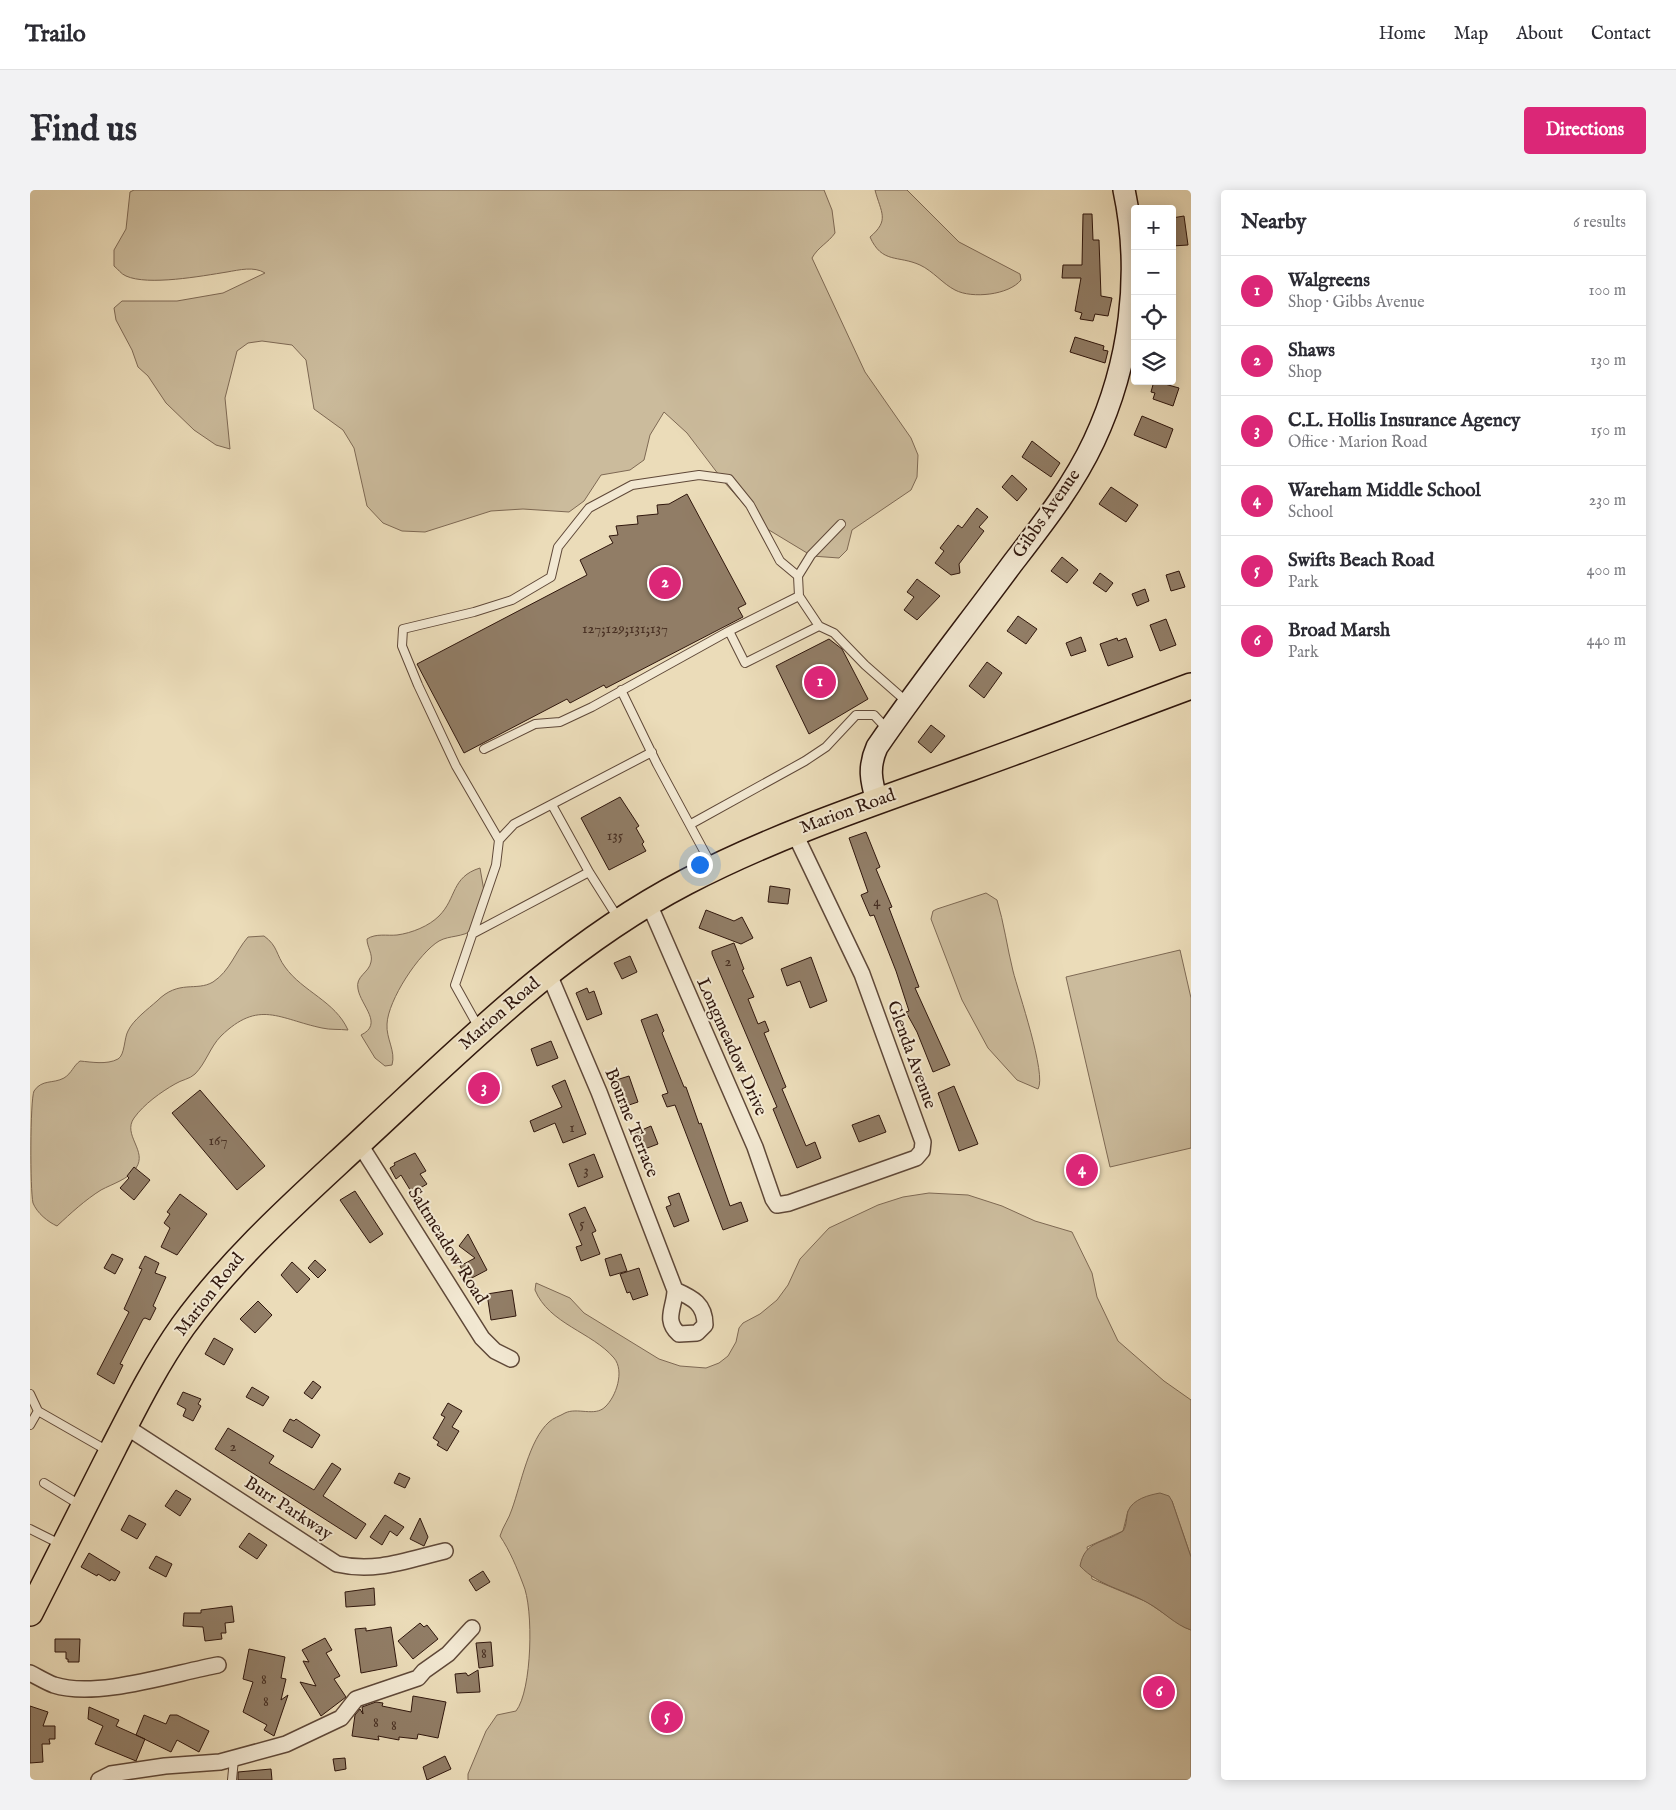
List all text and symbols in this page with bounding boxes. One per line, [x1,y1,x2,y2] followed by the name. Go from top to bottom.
[25,19,86,50] text: Trailo
[1379,23,1426,46] text: Home
[1454,23,1488,46] text: Map
[1516,23,1563,46] text: About
[1591,23,1651,46] text: Contact
[1524,107,1646,154] button: Directions
[30,108,137,153] text: Find us
[1131,205,1176,385] map controls
[1131,205,1176,250] button: +
[1241,209,1306,236] text: Nearby
[1573,213,1626,233] text: 6 results
[1131,250,1176,295] button: −
[1288,269,1370,293] text: Walgreens
[1254,281,1260,301] text: 1
[1589,281,1626,301] text: 100 m
[1288,293,1425,313] text: Shop · Gibbs Avenue
[1131,295,1176,340] button: locate
[1288,339,1335,363] text: Shaws
[1131,340,1176,385] button: layers
[1253,351,1261,371] text: 2
[1590,351,1626,371] text: 130 m
[1288,363,1322,383] text: Shop
[1288,409,1520,433] text: C.L. Hollis Insurance Agency
[1254,421,1260,441] text: 3
[1591,421,1626,441] text: 150 m
[1288,433,1427,453] text: Office · Marion Road
[1008,465,1086,563] street label: Gibbs Avenue
[1288,479,1481,503] text: Wareham Middle School
[1253,491,1261,511] text: 4
[1589,491,1626,511] text: 230 m
[1288,503,1333,523] text: School
[1288,549,1434,573] text: Swifts Beach Road
[1254,561,1260,581] text: 5
[1587,561,1626,581] text: 400 m
[649,564,681,602] pin: 2
[1288,573,1318,593] text: Park
[582,619,668,638] house number: 127;129;131;137
[1288,619,1390,643] text: Broad Marsh
[1254,631,1260,651] text: 6
[1587,631,1626,651] text: 440 m
[1288,643,1318,663] text: Park
[804,663,836,701] pin: 1
[797,784,899,840] street label: Marion Road
[607,826,624,845] house number: 135
[687,852,713,878] your location
[873,892,881,911] house number: 4
[724,952,732,971] house number: 2
[455,972,546,1055] street label: Marion Road
[690,974,772,1120] street label: Longmeadow Drive
[881,998,941,1112] street label: Glenda Avenue
[599,1065,663,1181] street label: Bourne Terrace
[468,1069,500,1107] pin: 3
[569,1118,575,1137] house number: 1
[209,1131,227,1150] house number: 167
[1066,1151,1098,1189] pin: 4
[583,1161,589,1180] house number: 3
[402,1183,492,1309] street label: Saltmeadow Road
[579,1214,585,1233] house number: 5
[170,1248,250,1341] street label: Marion Road
[229,1437,237,1456] house number: 2
[239,1472,337,1546] street label: Burr Parkway
[481,1644,487,1663] house number: 8
[261,1670,267,1689] house number: 8
[1143,1673,1175,1711] pin: 6
[263,1692,269,1711] house number: 8
[651,1698,683,1736] pin: 5
[373,1713,379,1732] house number: 8
[391,1716,397,1735] house number: 8

